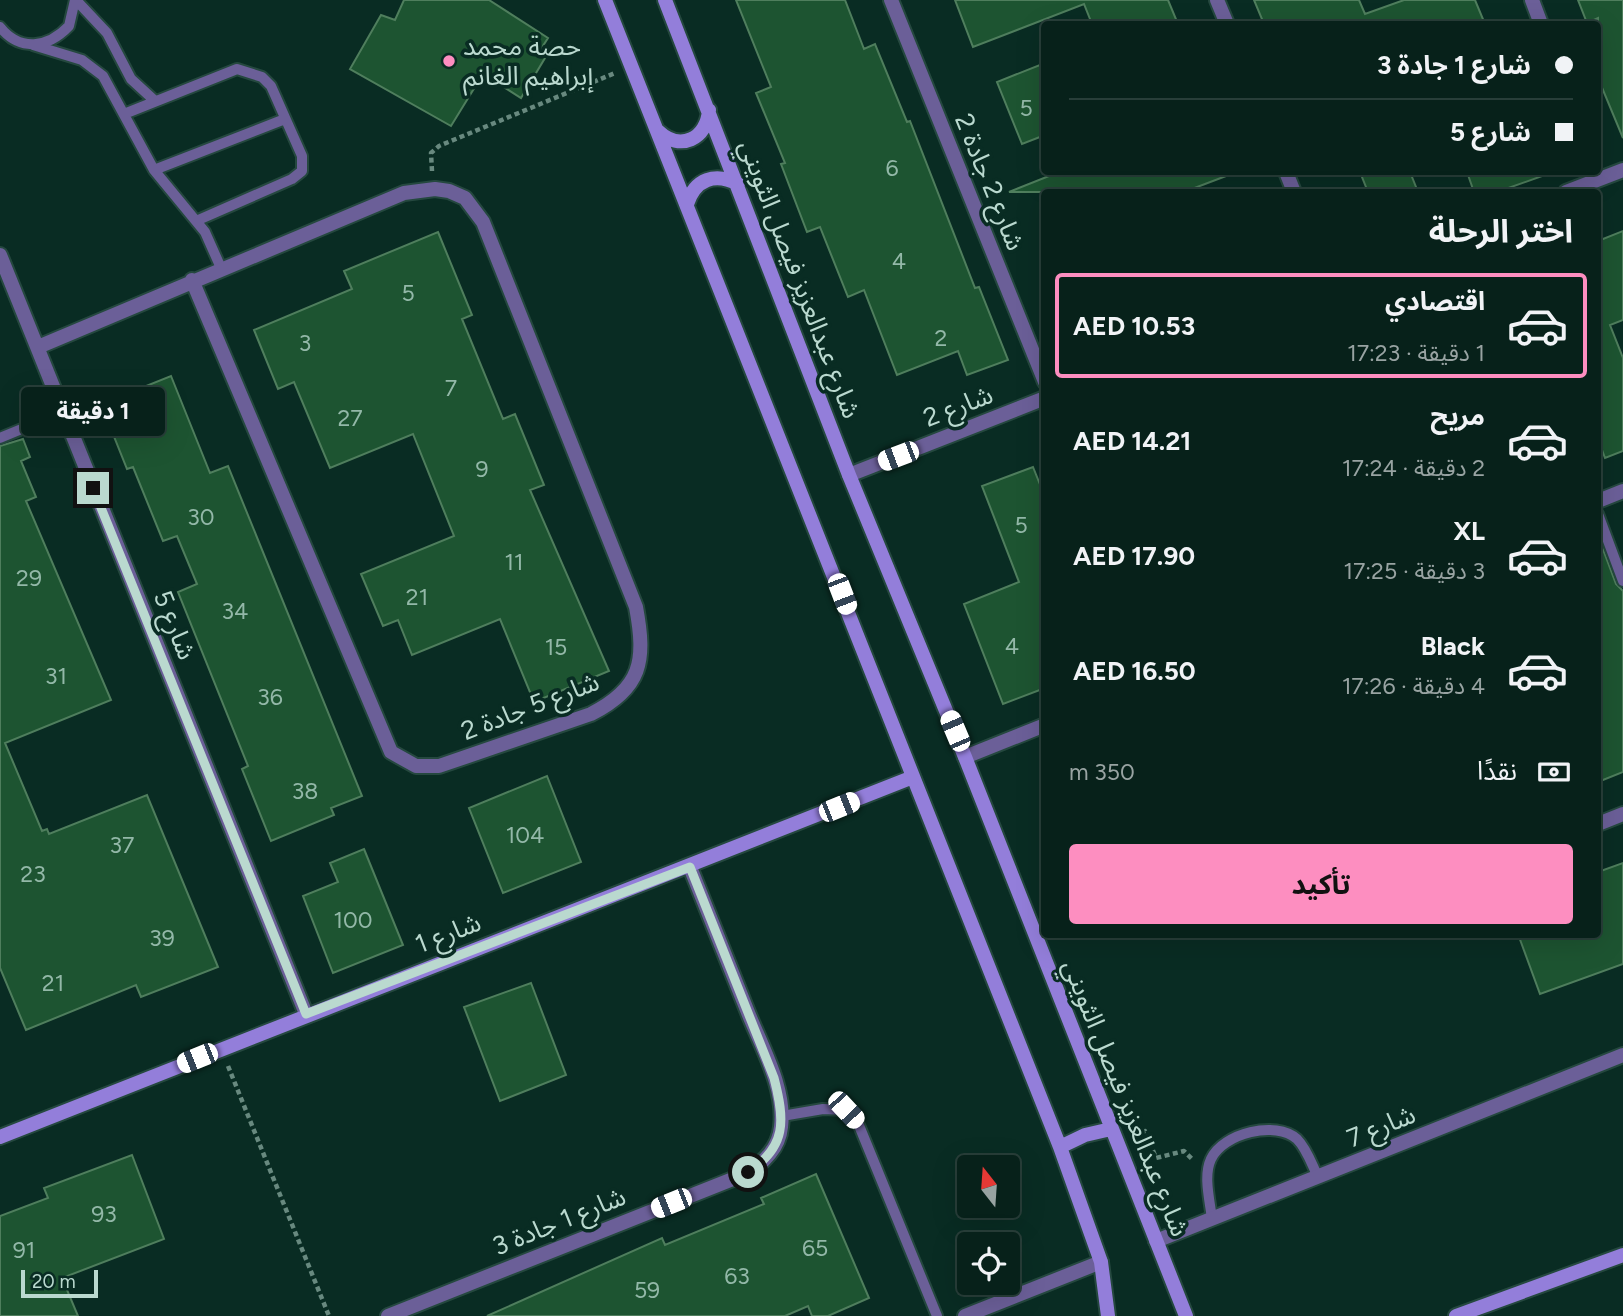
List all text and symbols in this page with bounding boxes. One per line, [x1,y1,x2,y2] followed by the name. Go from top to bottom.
[463,30,594,96] place label: حصة محمد إبراهيم الغانم
[1377,49,1531,81] text: شارع 1 جادة 3
[441,53,457,69] marker: حصة محمد إبراهيم الغانم
[1019,94,1033,122] house number: 5
[945,109,1032,256] street label: شارع 2 جادة 2
[1450,116,1531,148] text: شارع 5
[728,135,868,424] street label: شارع عبدالعزيز فيصل الثويني
[885,154,899,182] house number: 6
[1429,212,1573,250] text: اختر الرحلة
[892,247,906,275] house number: 4
[401,279,415,307] house number: 5
[1385,285,1485,317] text: اقتصادي
[1506,294,1569,357] icon: car
[1073,310,1195,342] text: AED 10.53
[935,324,947,352] house number: 2
[299,329,311,357] house number: 3
[1347,339,1485,367] text: 1 دقيقة · 17:23
[445,374,457,402] house number: 7
[919,378,998,437] street label: شارع 2
[21,386,165,435] callout: 1 دقيقة
[56,397,130,425] text: 1 دقيقة
[1430,400,1485,432] text: مريح
[337,404,363,432] house number: 27
[1506,409,1569,472] icon: car
[1073,425,1191,457] text: AED 14.21
[875,439,922,473] car
[1342,454,1485,482] text: 2 دقيقة · 17:24
[475,455,489,483] house number: 9
[77,472,109,504] route end
[187,503,215,531] house number: 30
[1014,511,1028,539] house number: 5
[1453,515,1485,547] text: XL
[1506,524,1569,587] icon: car
[1073,540,1195,572] text: AED 17.90
[505,548,524,576] house number: 11
[1343,557,1485,585] text: 3 دقيقة · 17:25
[16,564,42,592] house number: 29
[825,571,860,617] car
[406,583,428,611] house number: 21
[144,586,203,666] street label: شارع 5
[222,597,248,625] house number: 34
[1421,630,1485,662] text: Black
[1005,632,1019,660] house number: 4
[545,633,567,661] house number: 15
[1506,639,1569,702] icon: car
[1073,655,1196,687] text: AED 16.50
[45,662,67,690] house number: 31
[456,665,605,750] street label: شارع 5 جادة 2
[1342,672,1485,700] text: 4 دقيقة · 17:26
[257,683,283,711] house number: 36
[938,708,973,754] car
[1535,753,1573,791] icon: cash
[1477,755,1517,787] text: نقدًا
[1069,758,1135,786] text: 350 m
[292,777,318,805] house number: 38
[816,789,863,825] car
[506,821,544,849] house number: 104
[110,831,134,859] house number: 37
[1069,844,1573,924] button: تأكيد
[20,860,46,888] house number: 23
[334,906,373,934] house number: 100
[411,906,486,963] street label: شارع 1
[149,924,175,952] house number: 39
[1052,955,1196,1243] street label: شارع عبدالعزيز فيصل الثويني
[42,969,64,997] house number: 21
[174,1040,221,1076] car
[824,1087,869,1133] car
[1342,1098,1421,1157] street label: شارع 7
[957,1155,1020,1218] north arrow
[957,1155,1020,1295] map controls
[732,1156,764,1188] route start
[488,1180,631,1265] street label: شارع 1 جادة 3
[648,1185,695,1221] car
[91,1200,117,1228] house number: 93
[957,1232,1020,1295] button: locate
[802,1234,828,1262] house number: 65
[13,1236,35,1264] house number: 91
[724,1262,750,1290] house number: 63
[21,1267,98,1299] scale bar
[32,1270,76,1293] text: 20 m
[634,1276,660,1304] house number: 59

